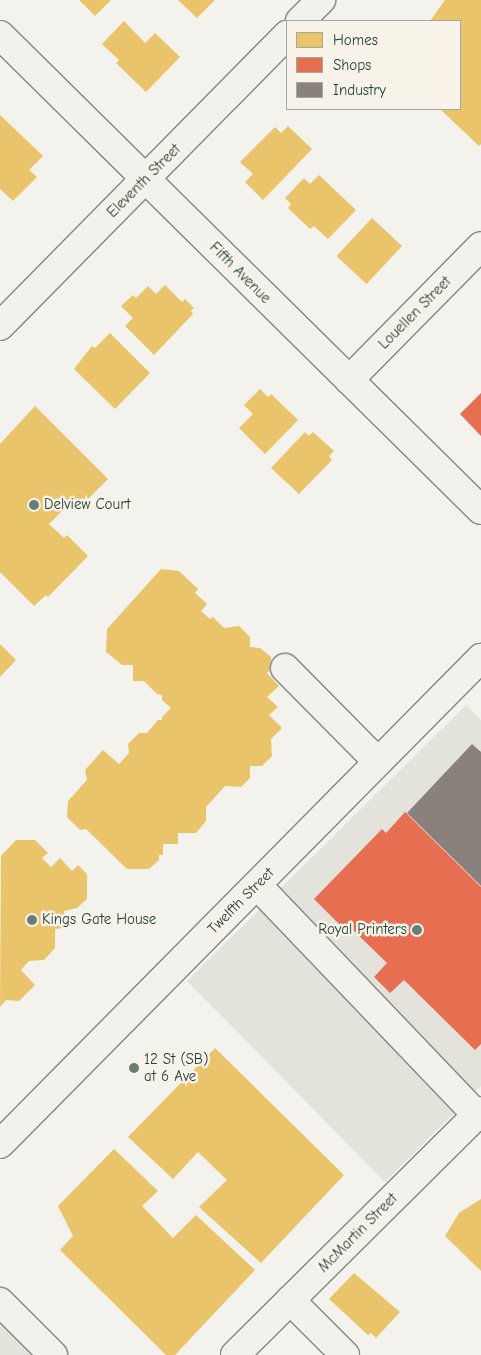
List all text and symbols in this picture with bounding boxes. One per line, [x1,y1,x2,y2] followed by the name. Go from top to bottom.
[286,20,461,110] legend
[333,31,378,49] text: Homes
[333,56,371,74] text: Shops
[333,81,386,99] text: Industry
[104,141,184,221] street label: Eleventh Street
[206,239,274,307] street label: Fifth Avenue
[375,273,455,353] street label: Louellen Street
[44,496,130,514] place label: Delview Court
[28,499,40,511] marker: Delview Court
[204,864,278,938] street label: Twelfth Street
[42,911,156,929] place label: Kings Gate House
[26,914,38,926] marker: Kings Gate House
[318,921,407,939] place label: Royal Printers
[411,924,423,936] marker: Royal Printers
[144,1050,208,1085] place label: 12 St (SB) at 6 Ave
[128,1062,140,1074] marker: 12 St (SB) at 6 Ave
[315,1190,401,1276] street label: McMartin Street

